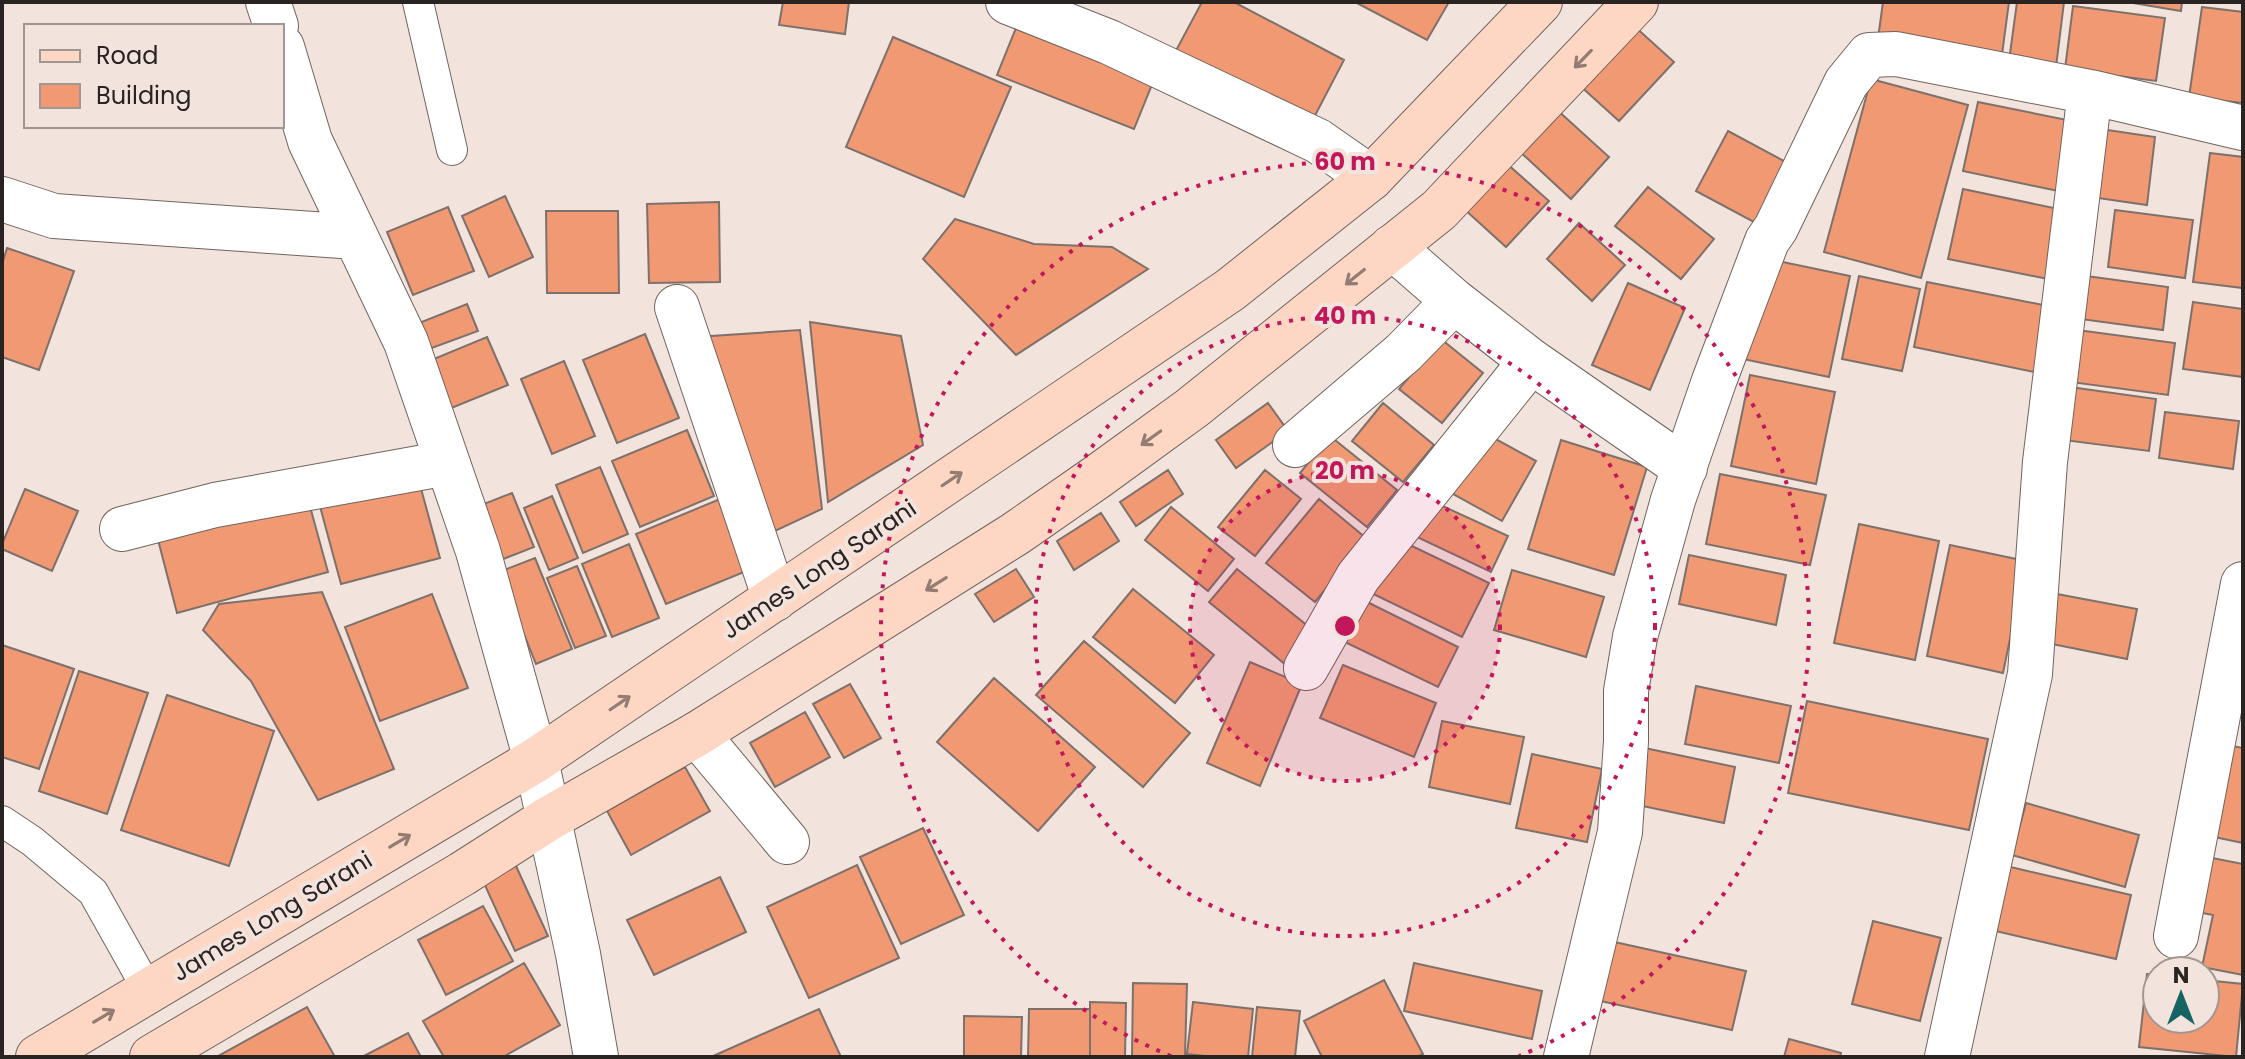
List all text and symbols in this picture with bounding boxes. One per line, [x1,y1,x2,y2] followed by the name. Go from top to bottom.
[24,24,284,128] legend
[96,39,158,72] text: Road
[1574,48,1592,68] one-way arrow
[96,79,192,112] text: Building
[1314,145,1376,178] text: 60 m
[1345,268,1366,286] one-way arrow
[1314,299,1376,332] text: 40 m
[1141,429,1162,446] one-way arrow
[1315,454,1375,487] text: 20 m
[940,471,962,487] one-way arrow
[715,492,923,646] street label: James Long Sarani
[925,576,948,592] one-way arrow
[1331,612,1359,640] centre of rings
[609,695,631,711] one-way arrow
[388,833,411,849] one-way arrow
[166,843,378,989] street label: James Long Sarani
[2141,955,2221,1035] north arrow
[2173,960,2189,991] text: N
[92,1008,115,1024] one-way arrow

